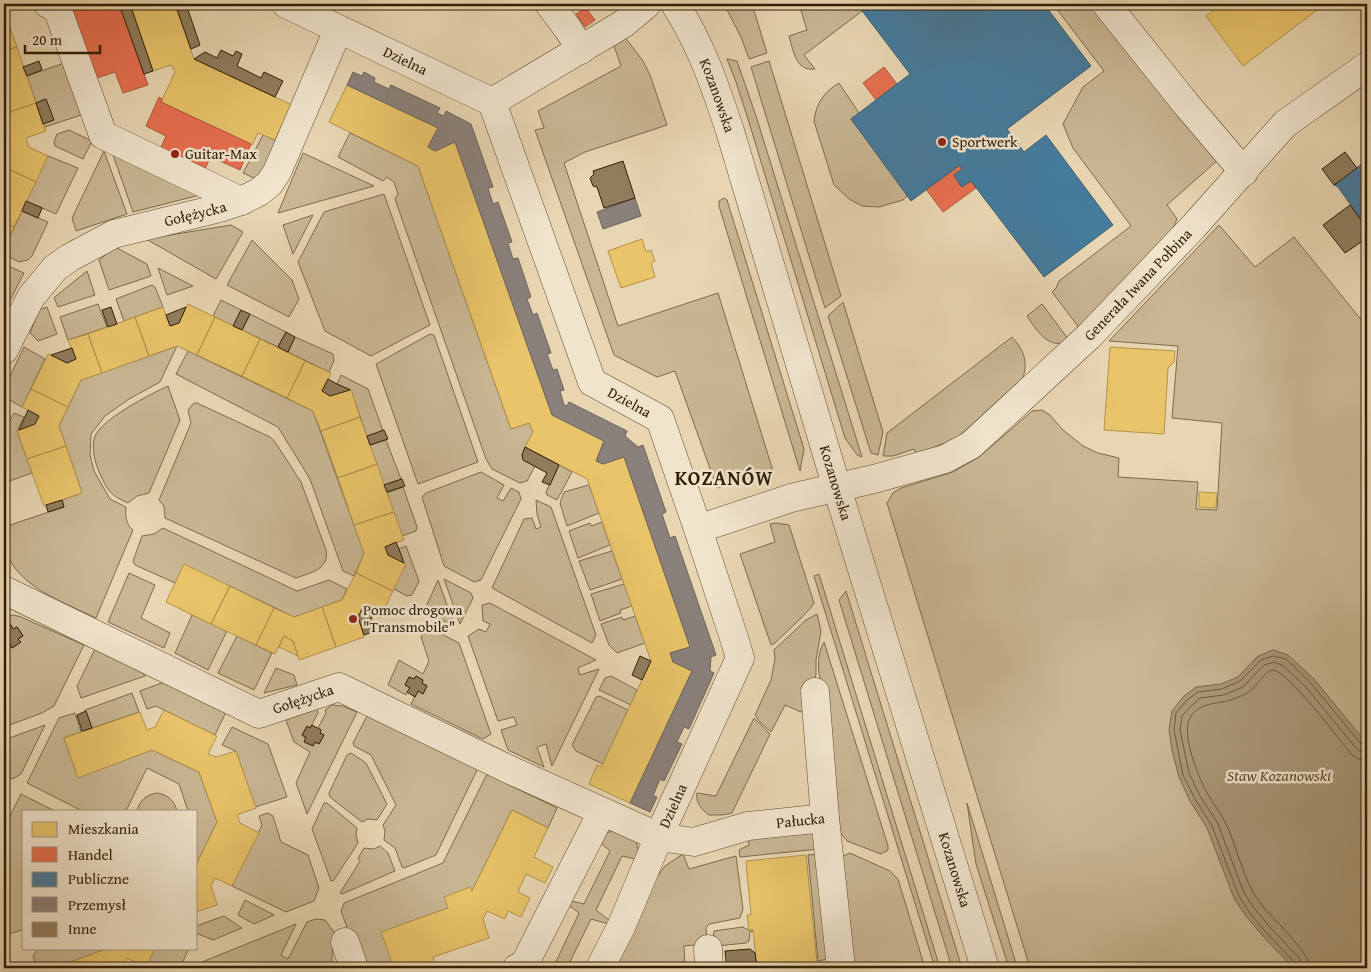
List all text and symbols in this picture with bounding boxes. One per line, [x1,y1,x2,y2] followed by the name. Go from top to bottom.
[25,22,100,54] scale bar
[32,29,63,50] text: 20 m
[380,41,431,80] street label: Dzielna
[695,55,741,135] street label: Kozanowska
[952,131,1018,152] place label: Sportwerk
[936,136,948,148] marker: Sportwerk
[185,143,257,164] place label: Guitar-Max
[169,148,181,160] marker: Guitar-Max
[162,196,229,231] street label: Gołężycka
[1079,224,1196,345] street label: Generała Iwana Połbina
[604,382,655,422] street label: Dzielna
[815,443,857,523] street label: Kozanowska
[675,463,773,492] district label: KOZANÓW
[363,599,463,637] place label: Pomoc drogowa "Transmobile"
[347,613,359,625] marker: Pomoc drogowa "Transmobile"
[270,679,336,719] street label: Gołężycka
[1227,763,1331,787] water label: Staw Kozanowski
[653,780,692,831] street label: Dzielna
[775,807,826,833] street label: Pałucka
[22,810,198,950] legend
[68,818,139,839] text: Mieszkania
[934,830,977,910] street label: Kozanowska
[68,844,113,865] text: Handel
[68,868,129,889] text: Publiczne
[68,894,127,915] text: Przemysł
[68,918,97,939] text: Inne

